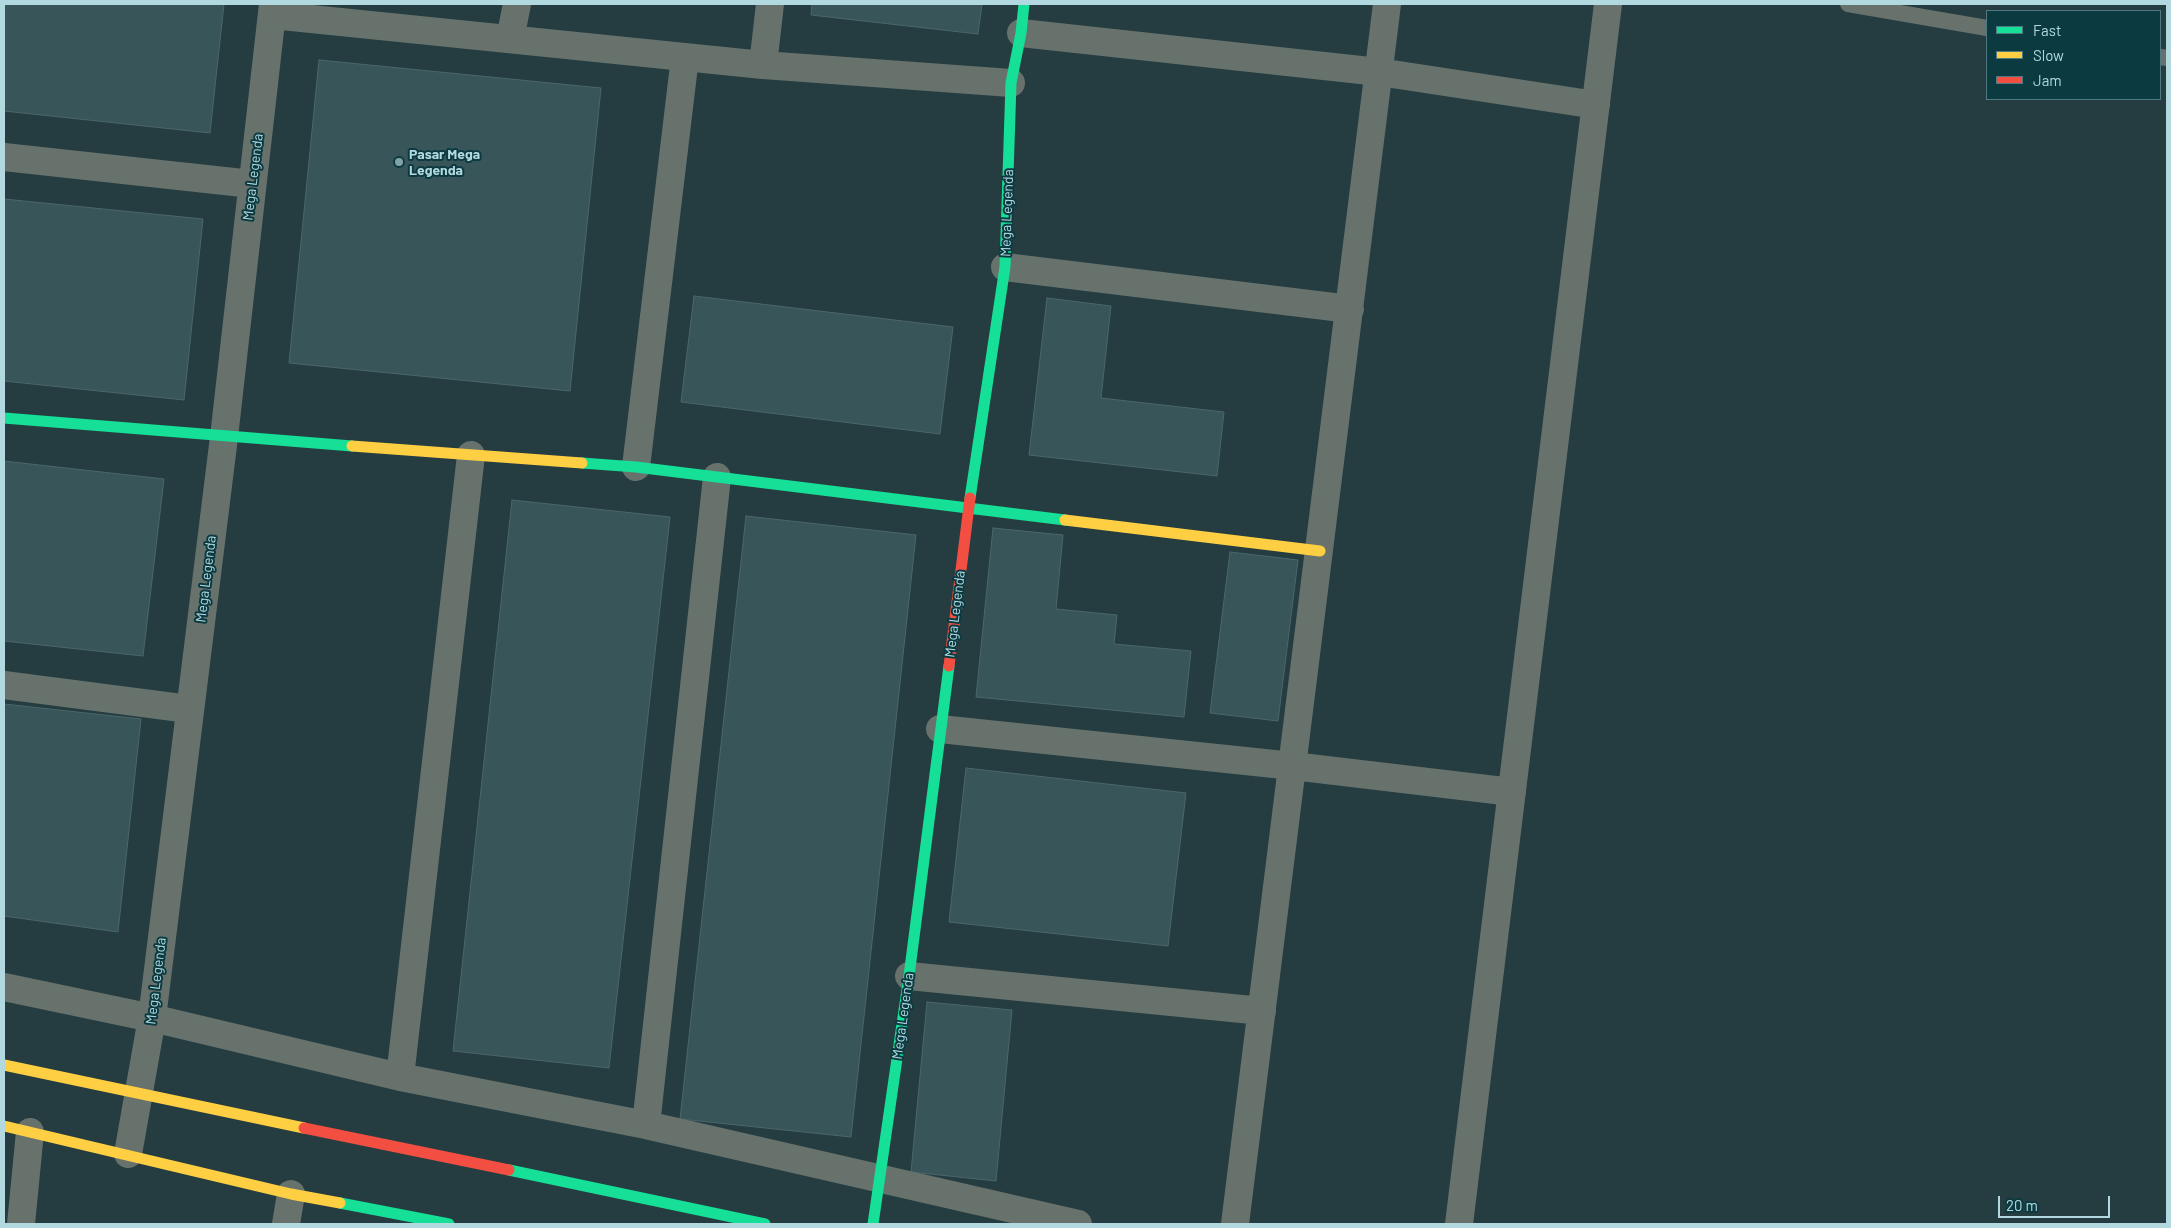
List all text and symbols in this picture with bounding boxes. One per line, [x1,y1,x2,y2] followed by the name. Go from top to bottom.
[1986,10,2161,100] legend
[2033,21,2061,39] text: Fast
[2033,46,2064,64] text: Slow
[2033,71,2062,89] text: Jam
[239,133,267,221] street label: Mega Legenda
[409,146,480,178] place label: Pasar Mega Legenda
[393,156,405,168] marker: Pasar Mega Legenda
[997,169,1017,257] street label: Mega Legenda
[192,535,220,623] street label: Mega Legenda
[941,570,969,658] street label: Mega Legenda
[142,937,170,1025] street label: Mega Legenda
[889,971,917,1061] street label: Mega Legenda
[2001,1186,2114,1218] scale bar
[2006,1196,2038,1214] text: 20 m

